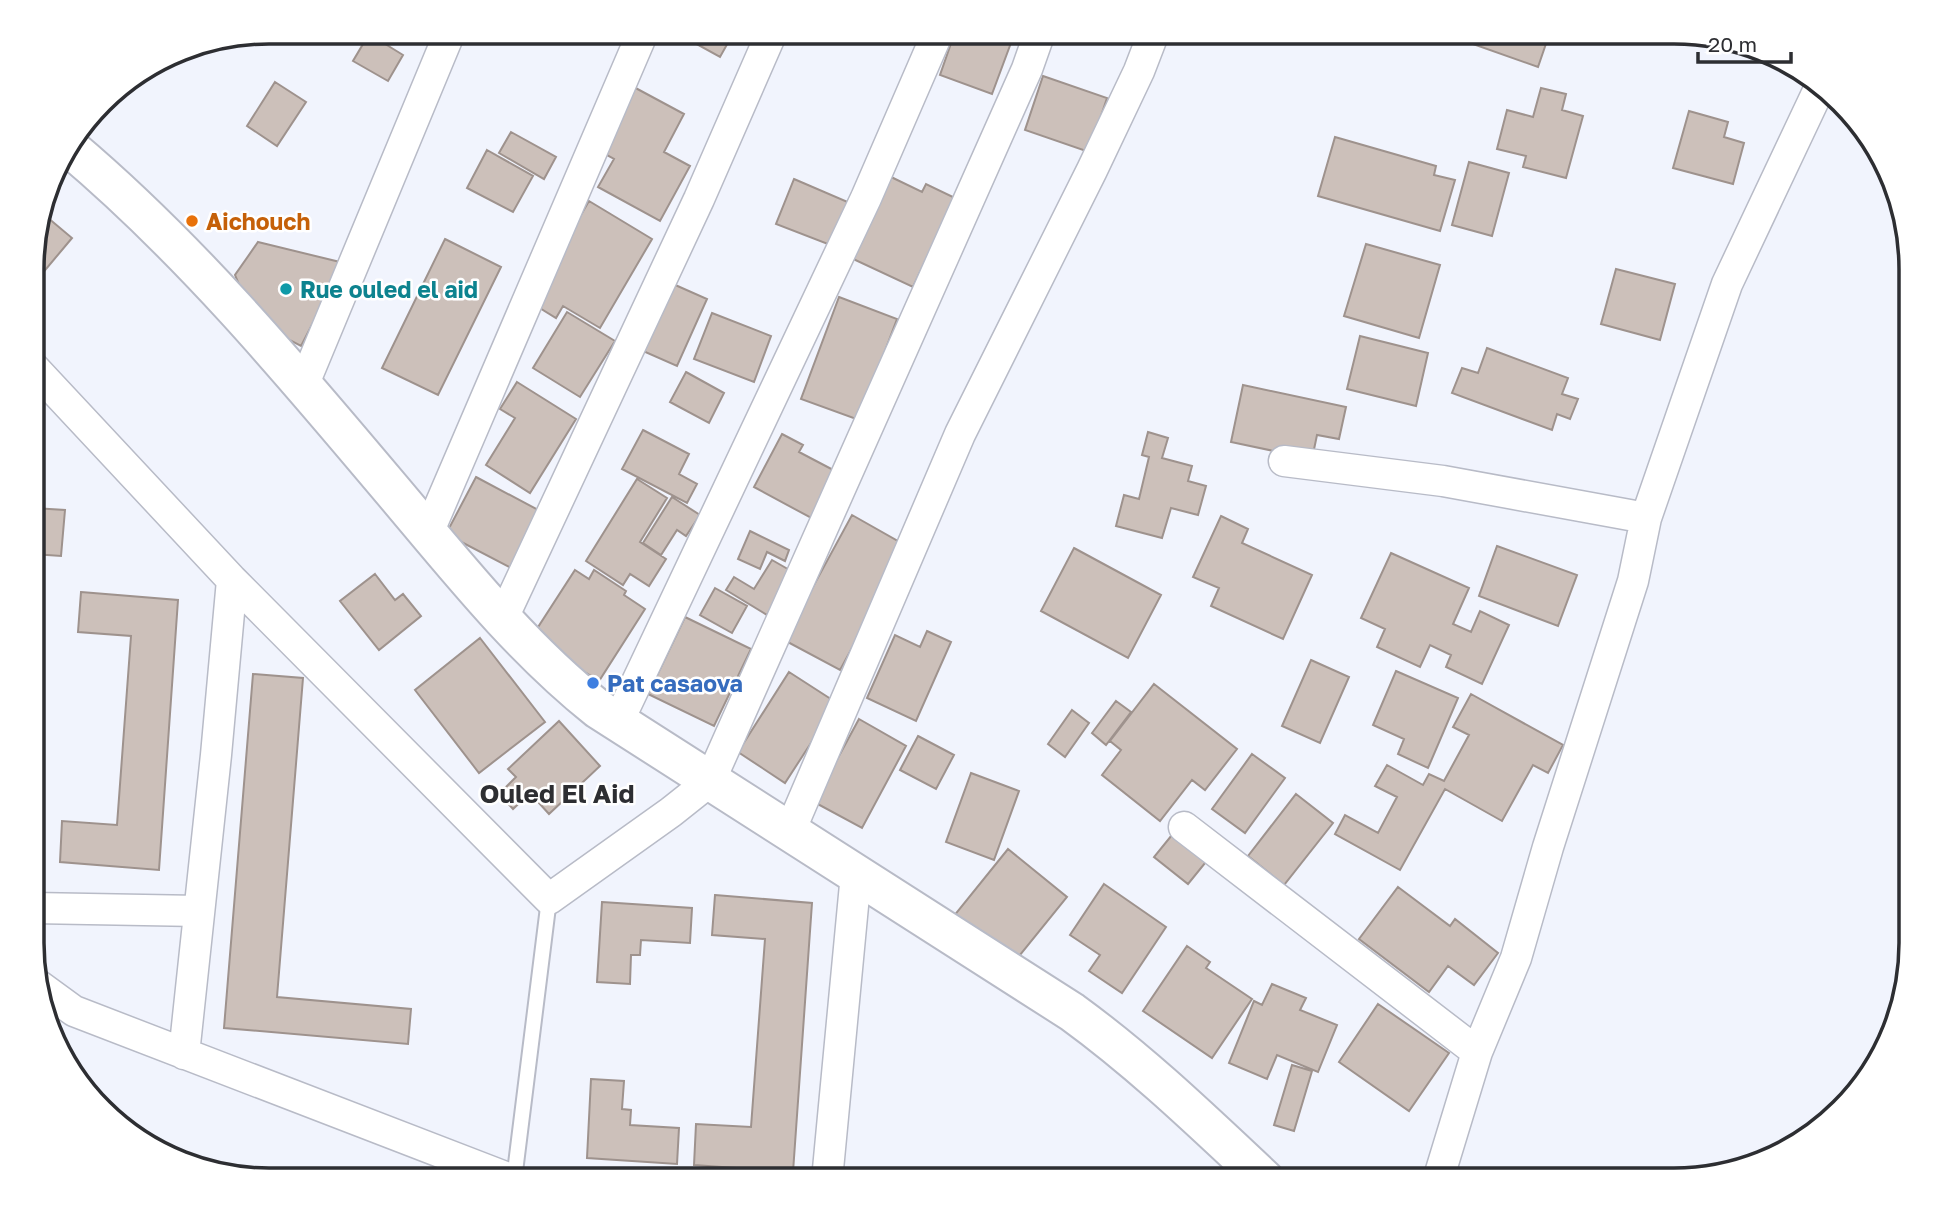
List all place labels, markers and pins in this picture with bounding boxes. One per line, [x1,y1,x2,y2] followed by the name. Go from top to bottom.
[206,207,310,235] place label: Aichouch
[184,213,200,229] marker: Aichouch
[300,275,478,303] place label: Rue ouled el aid
[278,281,294,297] marker: Rue ouled el aid
[607,669,743,697] place label: Pat casaova
[585,675,601,691] marker: Pat casaova

